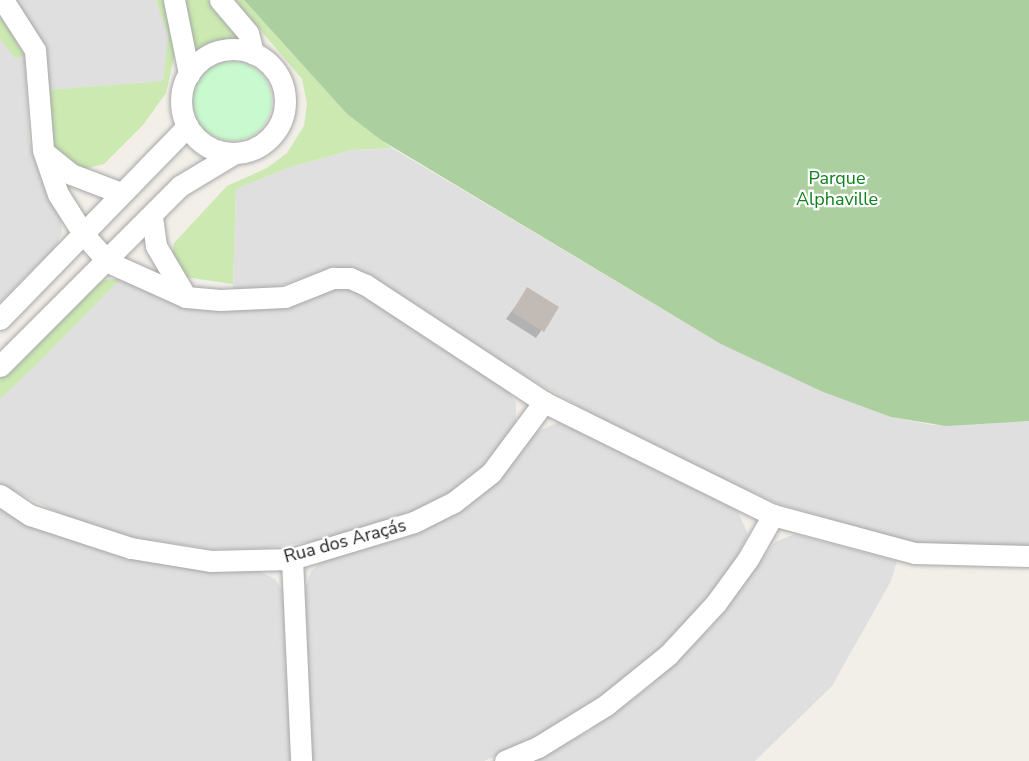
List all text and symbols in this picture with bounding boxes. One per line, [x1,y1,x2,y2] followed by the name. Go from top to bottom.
[796,168,878,210] park label: Parque Alphaville
[282,514,408,568] street label: Rua dos Araçás

